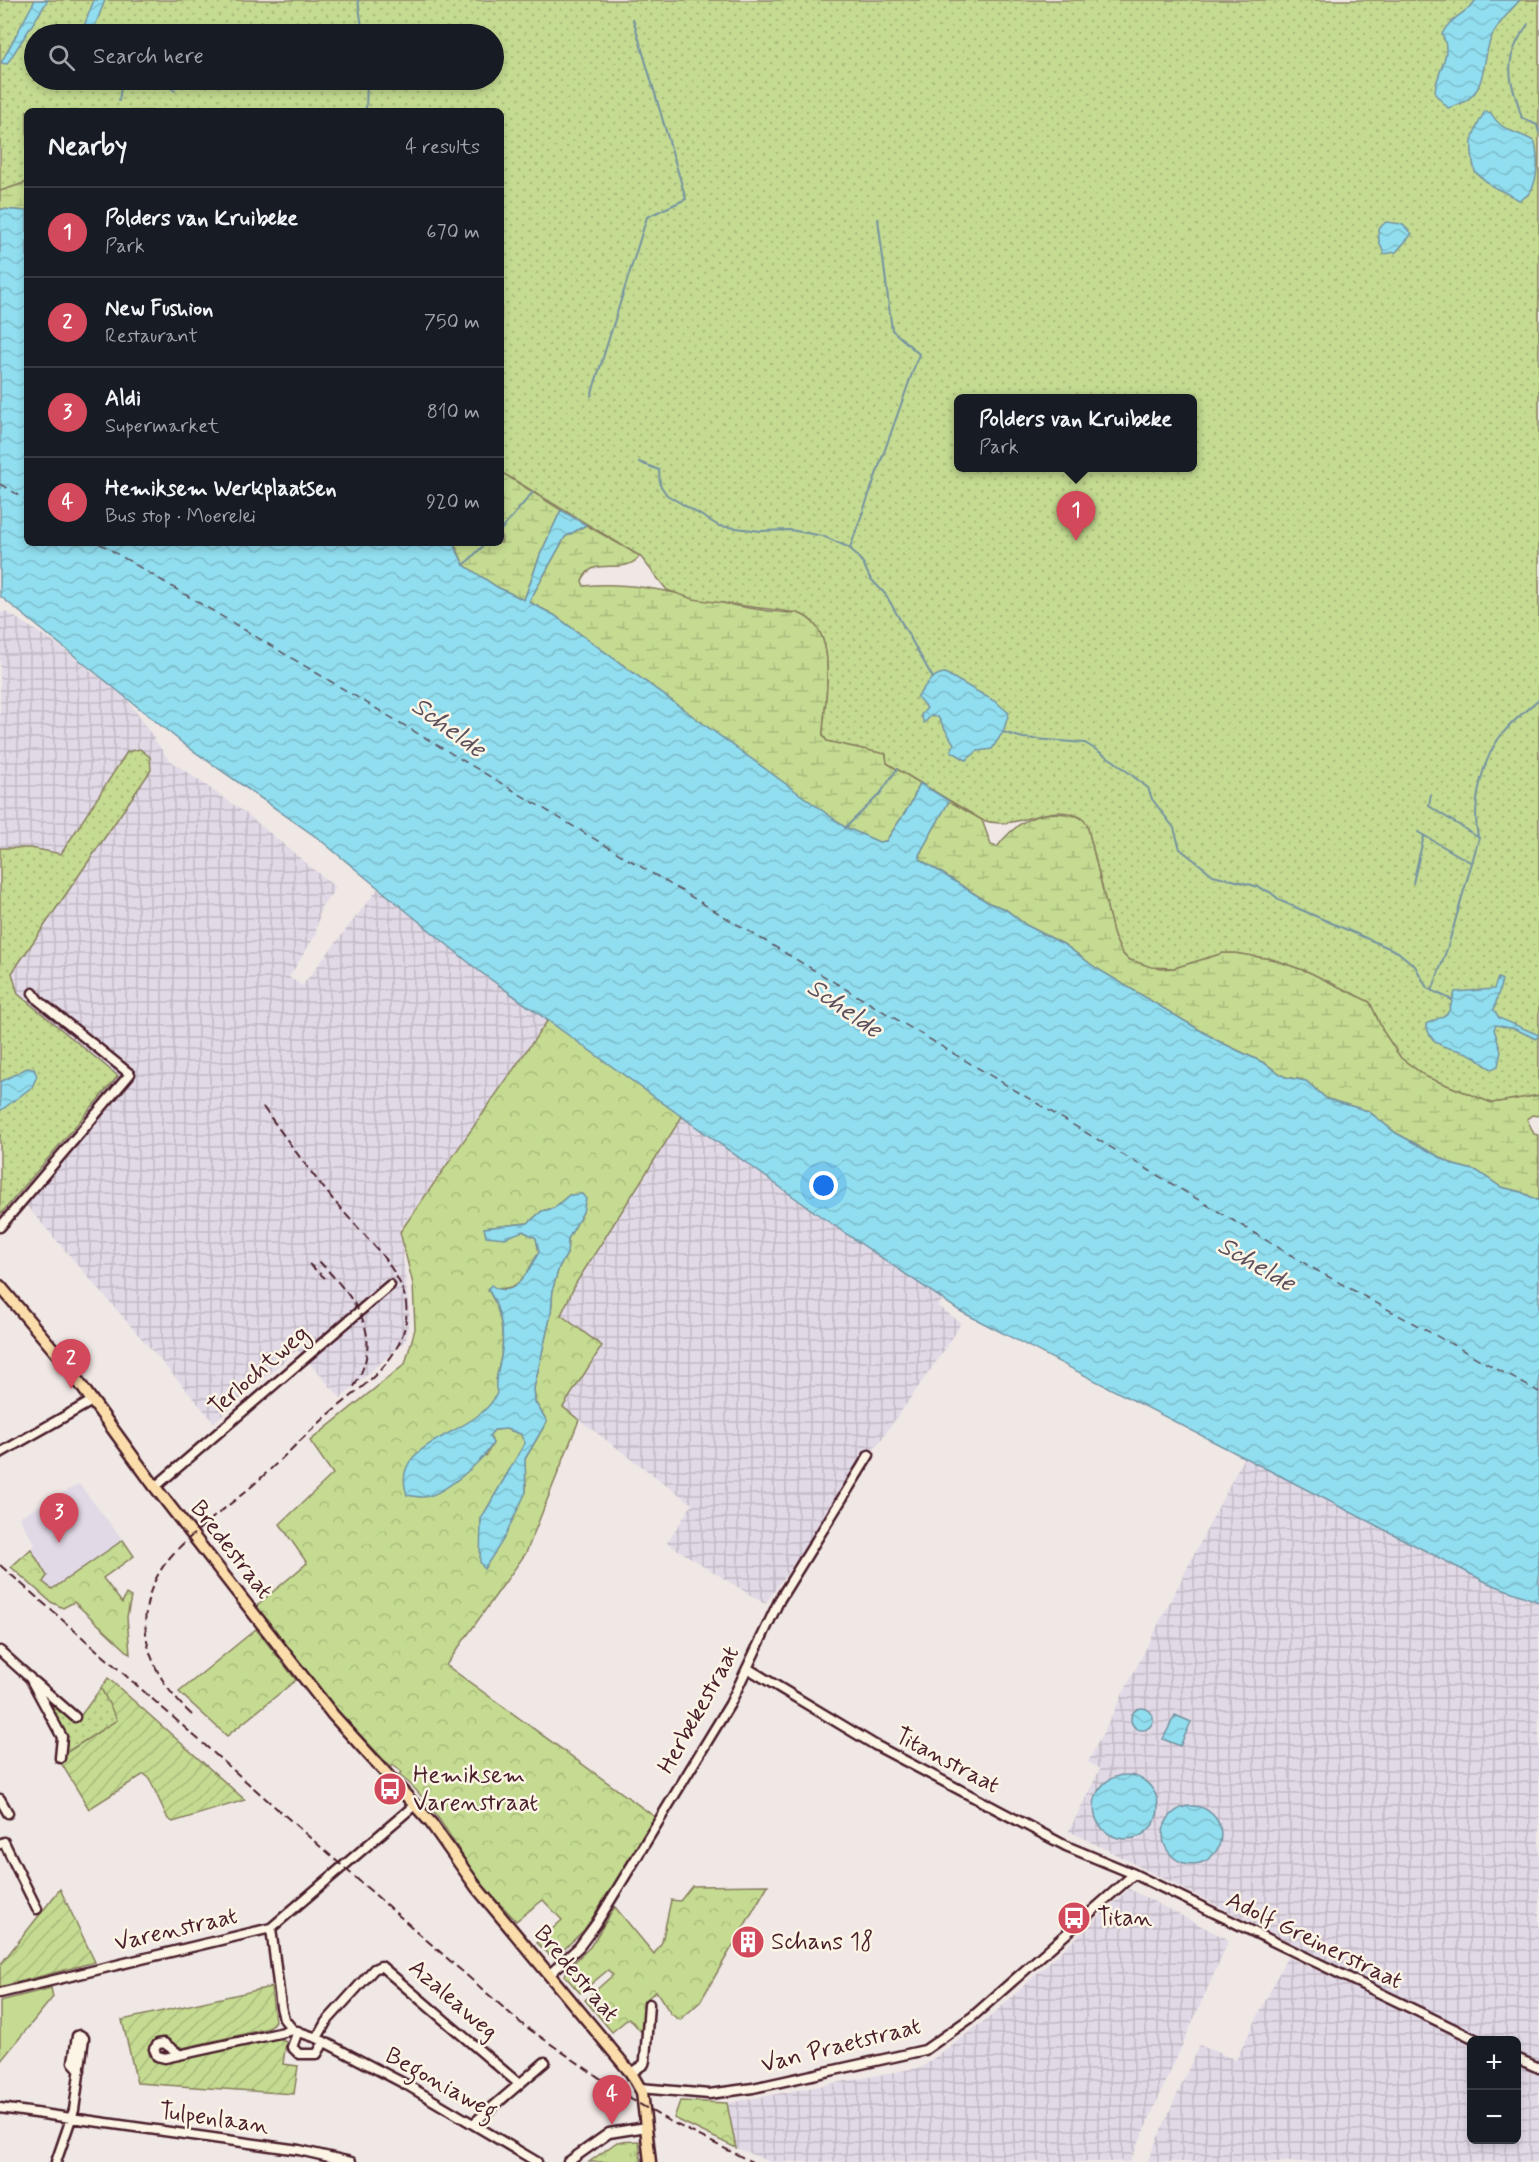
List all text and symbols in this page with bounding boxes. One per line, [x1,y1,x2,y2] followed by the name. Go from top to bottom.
[24,24,504,90] search box
[45,41,78,74] icon: search
[93,43,204,71] text: Search here
[48,130,127,164] text: Nearby
[405,134,480,161] text: 4 results
[105,205,298,233] text: Polders van Kruibeke
[63,219,72,246] text: 1
[426,219,480,246] text: 670 m
[105,233,145,260] text: Park
[105,295,213,323] text: New Fushion
[63,309,72,336] text: 2
[424,309,480,336] text: 750 m
[105,323,198,350] text: Restaurant
[105,385,141,413] text: Aldi
[954,394,1197,472] popup
[63,399,72,426] text: 3
[427,399,480,426] text: 810 m
[979,406,1172,434] text: Polders van Kruibeke
[105,413,219,440] text: Supermarket
[979,434,1019,461] text: Park
[105,475,337,503] text: Hemiksem Werkplaatsen
[62,489,73,516] text: 4
[426,489,480,516] text: 920 m
[1056,492,1096,541] pin: 1
[105,503,256,530] text: Bus stop · Moerelei
[404,690,493,767] water label: Schelde
[800,971,889,1048] water label: Schelde
[809,1171,838,1200] your location
[1211,1229,1302,1301] water label: Schelde
[202,1319,317,1425] street label: Terlochtweg
[52,1340,90,1389] pin: 2
[40,1494,78,1543] pin: 3
[183,1494,279,1606] street label: Bredestraat
[651,1640,747,1780] street label: Herbekestraat
[889,1720,1005,1802] street label: Titanstraat
[413,1760,538,1819] place label: Hemiksem Varenstraat
[372,1771,408,1807] bus stop icon: Hemiksem Varenstraat
[1221,1885,1407,1997] street label: Adolf Greinerstraat
[1056,1900,1092,1936] bus stop icon: Titan
[112,1901,240,1959] street label: Varenstraat
[1097,1903,1153,1934] place label: Titan
[526,1919,626,2029] street label: Bredestraat
[730,1924,766,1960] building icon: Schans 18
[771,1927,873,1958] place label: Schans 18
[402,1953,504,2047] street label: Azaleaweg
[758,2011,924,2081] street label: Van Praetstraat
[1467,2036,1521,2144] map controls
[1467,2036,1521,2090] button: +
[378,2040,503,2130] street label: Begoniaweg
[592,2076,632,2125] pin: 4
[1467,2090,1521,2144] button: −
[157,2096,271,2142] street label: Tulpenlaan

